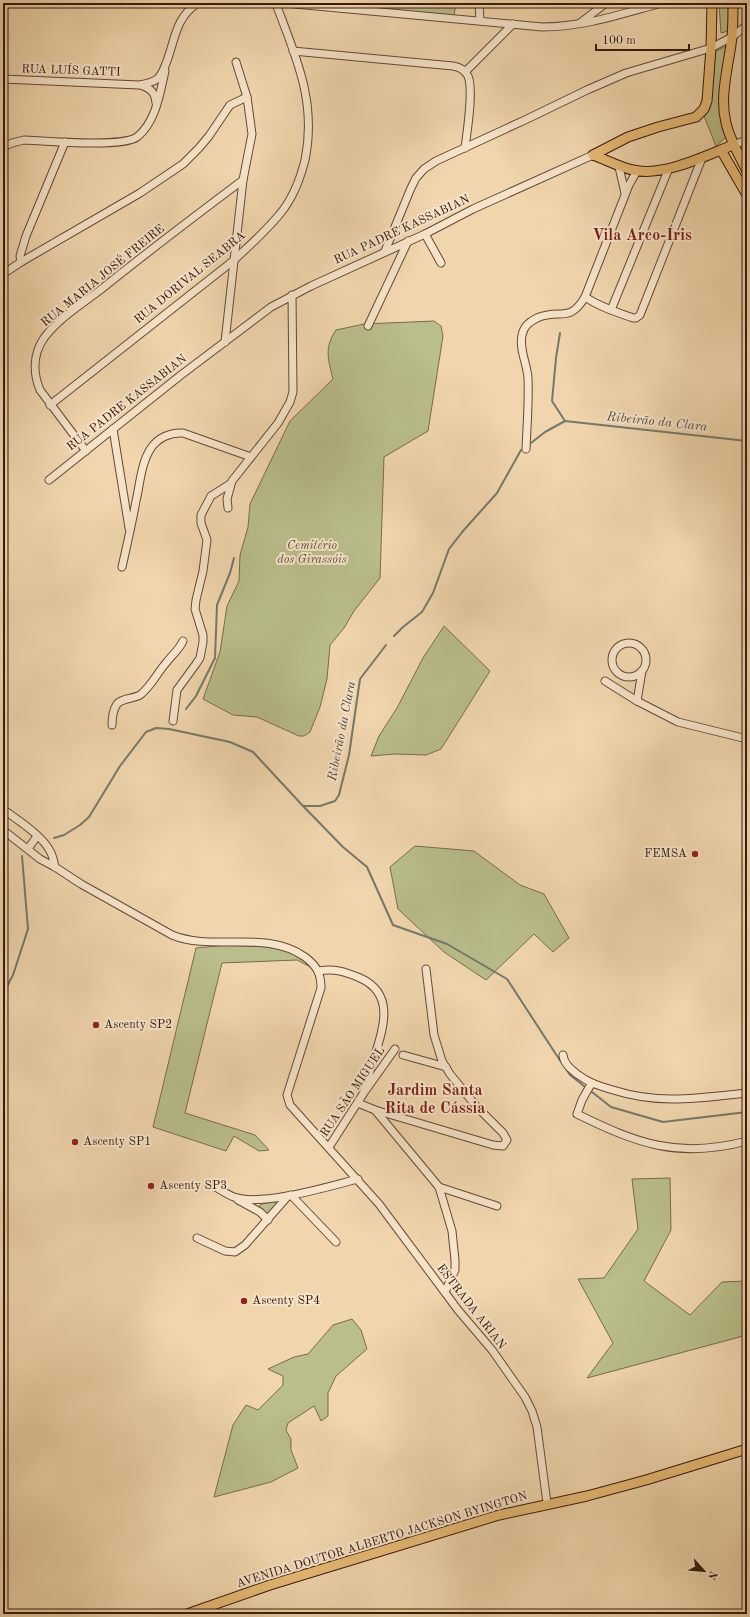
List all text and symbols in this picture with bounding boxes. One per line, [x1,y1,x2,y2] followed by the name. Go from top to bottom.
[596,26,689,52] scale bar
[602,35,636,47] text: 100 m
[21,60,121,79] street label: RUA LUÍS GATTI
[332,193,472,267] street label: RUA PADRE KASSABIAN
[37,220,167,329] street label: RUA MARIA JOSÉ FREIRE
[592,224,692,244] district label: Vila Arco-Íris
[132,230,248,326] street label: RUA DORIVAL SEABRA
[65,353,189,453] street label: RUA PADRE KASSABIAN
[605,410,708,434] water label: Ribeirão da Clara
[277,540,347,566] park label: Cemitério dos Girassóis
[326,680,358,783] water label: Ribeirão da Clara
[644,848,687,860] place label: FEMSA
[690,849,700,859] marker: FEMSA
[104,1019,172,1031] place label: Ascenty SP2
[91,1020,101,1030] marker: Ascenty SP2
[316,1043,387,1139] street label: RUA SÃO MIGUEL
[385,1083,485,1117] district label: Jardim Santa Rita de Cássia
[83,1136,151,1148] place label: Ascenty SP1
[70,1137,80,1147] marker: Ascenty SP1
[159,1180,227,1192] place label: Ascenty SP3
[146,1181,156,1191] marker: Ascenty SP3
[434,1262,508,1352] street label: ESTRADA ARIAN
[252,1295,320,1307] place label: Ascenty SP4
[239,1296,249,1306] marker: Ascenty SP4
[235,1490,529,1590] street label: AVENIDA DOUTOR ALBERTO JACKSON BYINGTON
[684,1551,724,1591] north arrow
[704,1569,718,1582] text: N

